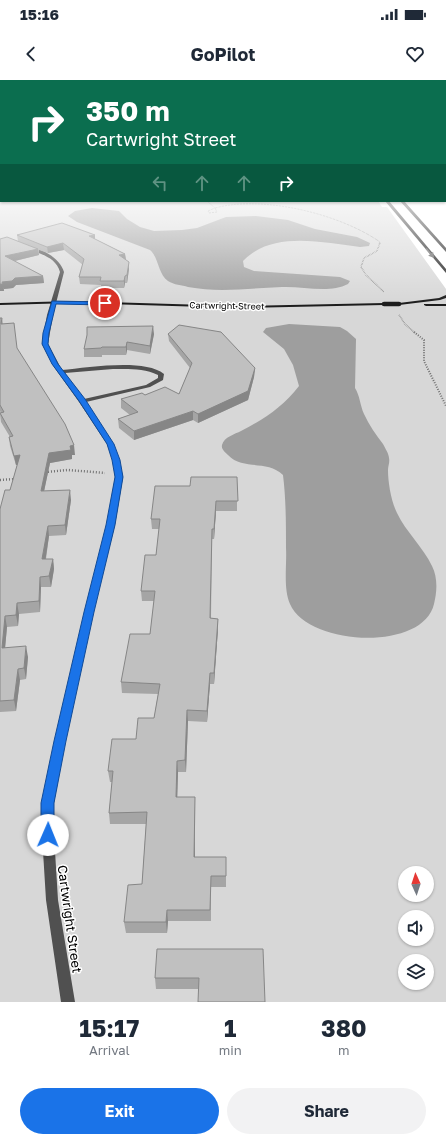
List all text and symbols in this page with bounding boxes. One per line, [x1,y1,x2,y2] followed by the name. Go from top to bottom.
[20,5,59,23] text: 15:16
[20,43,42,65] icon: back
[191,43,255,65] text: GoPilot
[404,43,426,65] icon: heart
[86,94,170,127] text: 350 m
[20,96,72,148] icon: right
[86,128,237,150] text: Cartwright Street
[149,172,171,194] icon: left
[191,172,213,194] icon: ahead
[233,172,255,194] icon: ahead
[275,172,297,194] icon: right
[426,247,435,258] one-way arrow
[88,286,122,320] pin
[94,292,116,314] icon: arrive
[189,299,265,312] street label: Cartwright Street
[27,814,69,856] position arrow
[55,864,85,974] street label: Cartwright Street
[398,866,434,902] north arrow
[398,866,434,990] map controls
[398,910,434,946] button: sound
[398,954,434,990] button: layers
[79,1013,139,1042] text: 15:17
[224,1013,236,1042] text: 1
[321,1013,367,1042] text: 380
[89,1042,130,1058] text: Arrival
[219,1042,242,1058] text: min
[338,1042,350,1058] text: m
[20,1088,219,1134] button: Exit
[227,1088,426,1134] button: Share

